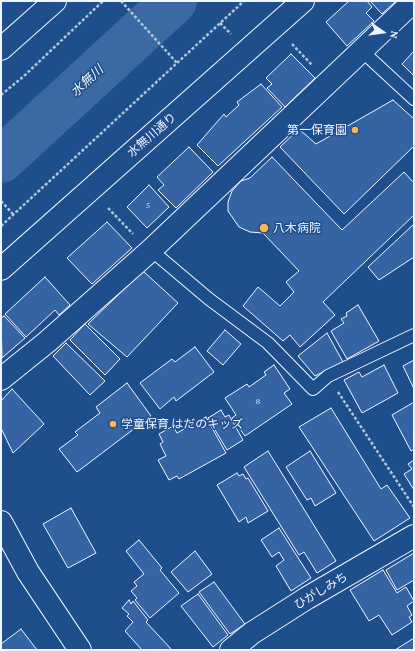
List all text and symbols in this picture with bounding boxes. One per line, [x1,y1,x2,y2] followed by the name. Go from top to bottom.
[363,12,403,52] north arrow
[388,30,401,40] text: N
[67,62,107,100] water label: 水無川
[125,110,179,160] street label: 水無川通り
[287,123,347,137] place label: 第一保育園
[350,125,360,135] marker: 第一保育園
[146,199,150,211] house number: 5
[273,221,321,235] place label: 八木病院
[258,222,270,234] marker: 八木病院
[255,395,261,407] house number: 8
[121,417,243,431] place label: 学童保育 はだのキッズ
[108,419,118,429] marker: 学童保育 はだのキッズ
[292,569,350,613] street label: ひがしみち

